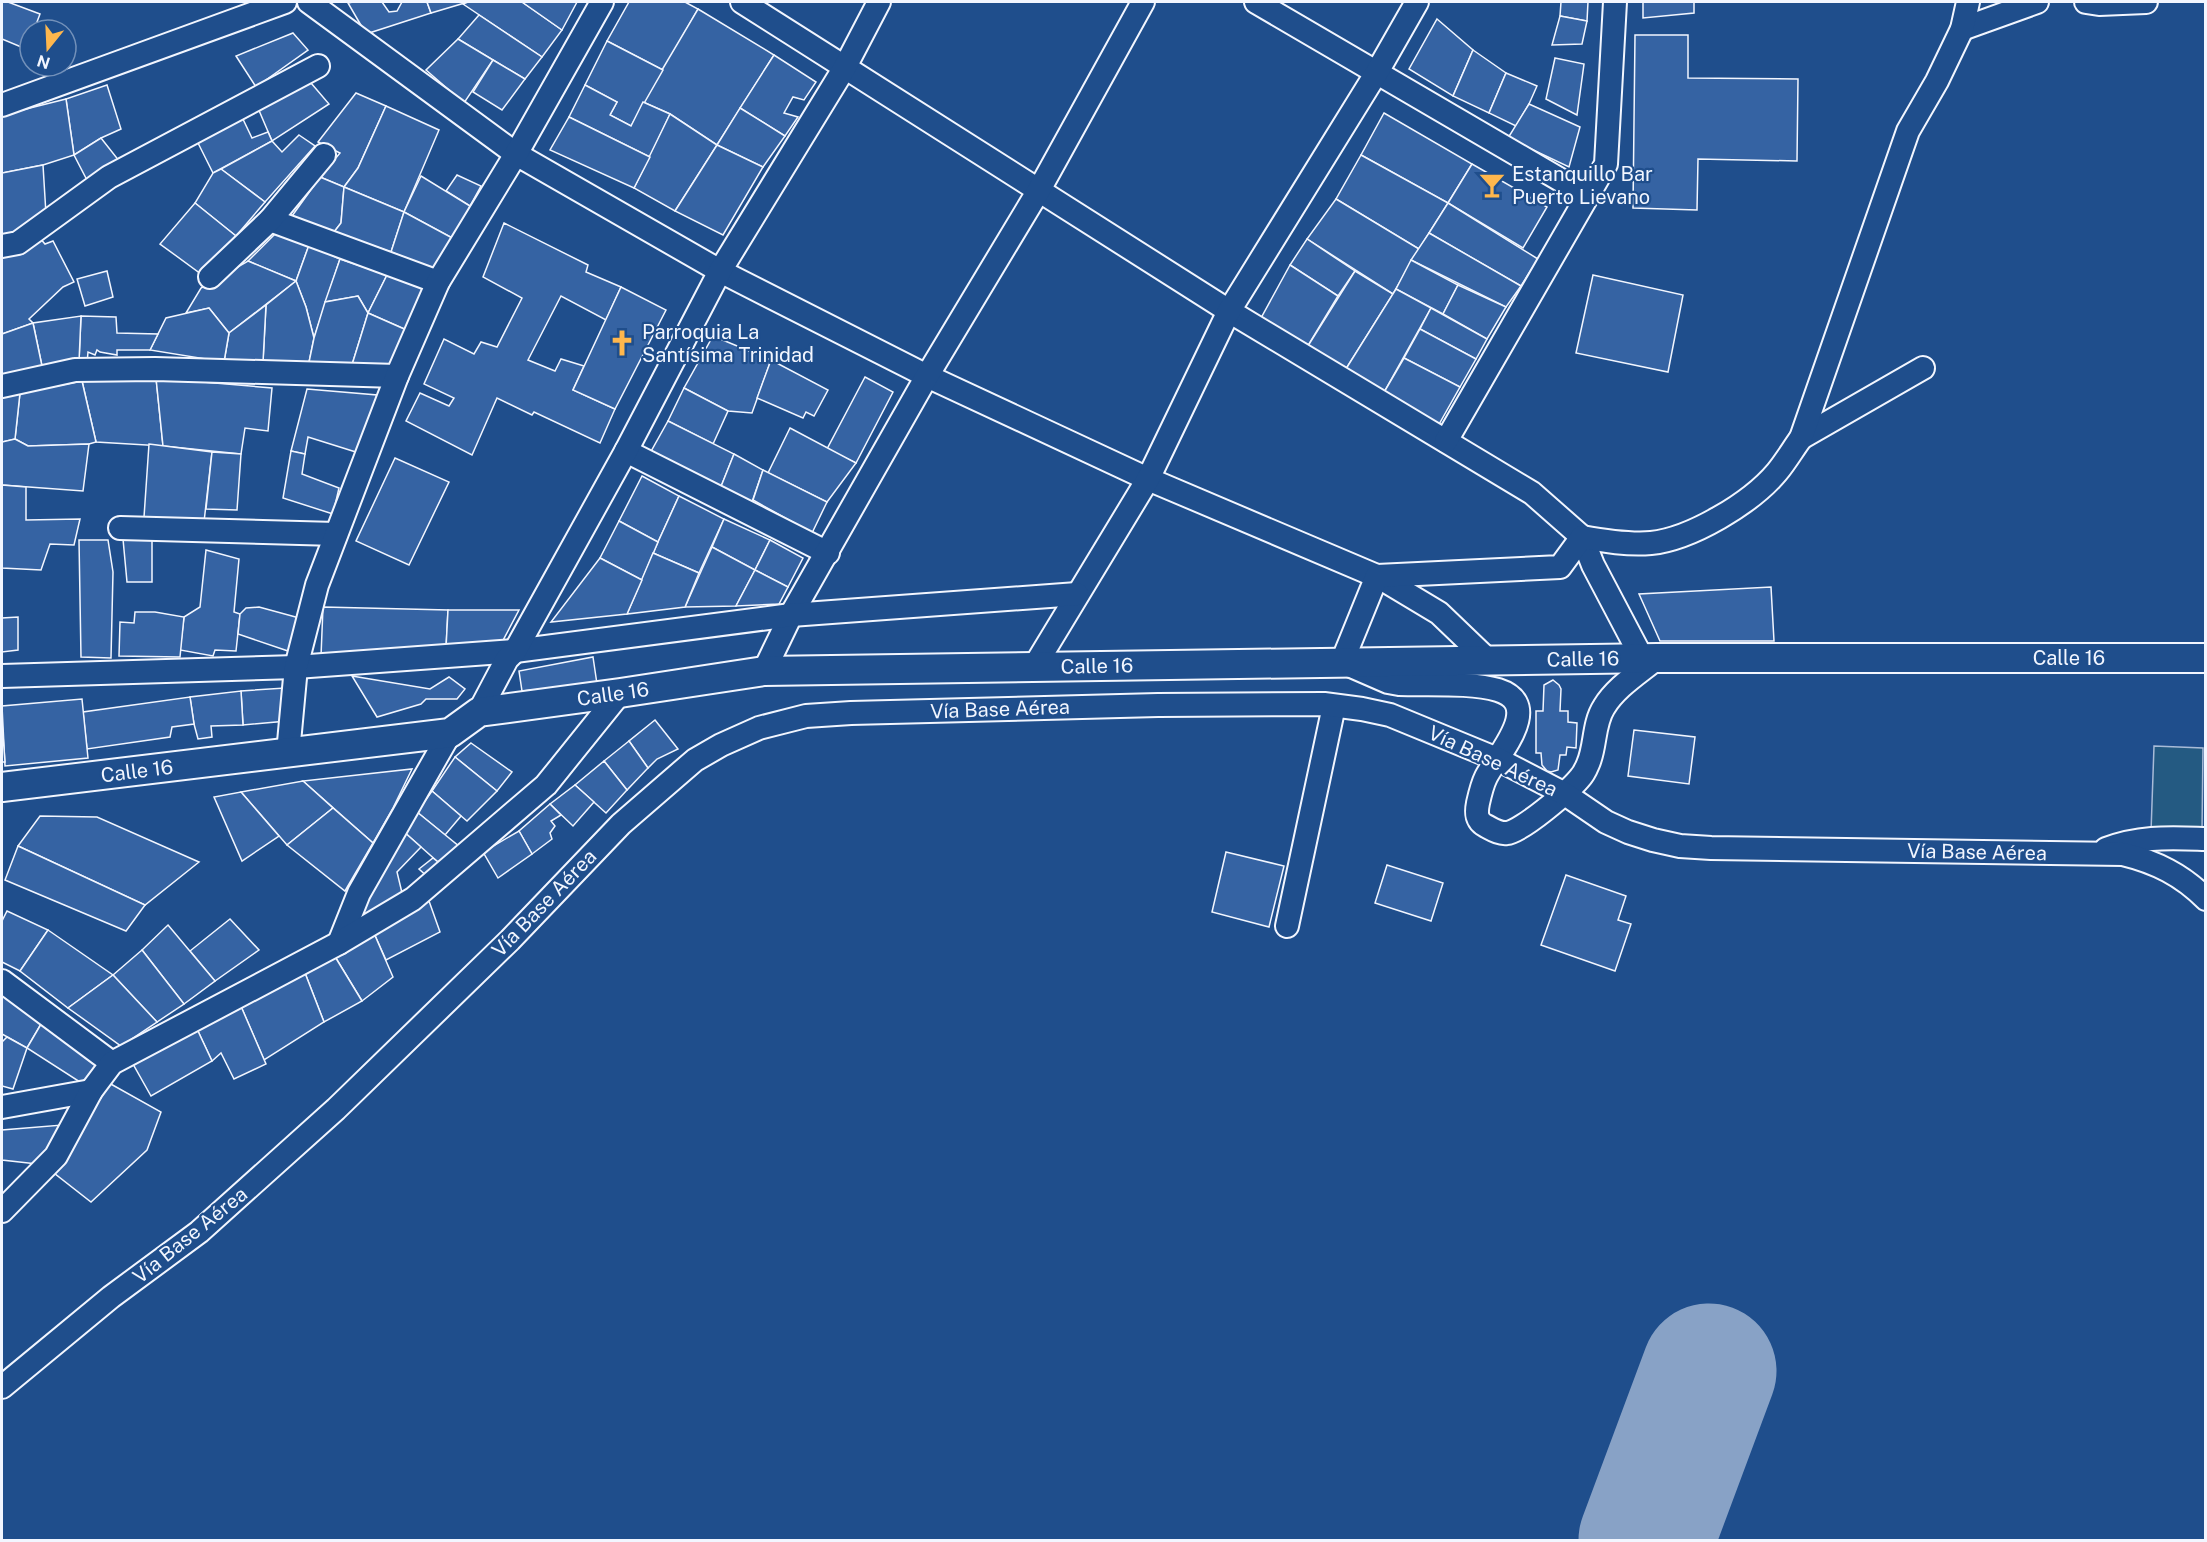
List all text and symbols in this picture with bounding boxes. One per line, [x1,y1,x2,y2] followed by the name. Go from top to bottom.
[18,18,78,78] north arrow
[35,51,52,73] text: N
[1512,162,1653,209] place label: Estanquillo Bar Puerto Lievano
[1477,170,1507,200] bar icon: Estanquillo Bar Puerto Lievano
[642,320,814,367] place label: Parroquia La Santísima Trinidad
[607,328,637,358] church icon: Parroquia La Santísima Trinidad
[1546,646,1620,672] street label: Calle 16
[2033,646,2105,670] street label: Calle 16
[1060,653,1134,679] street label: Calle 16
[575,677,651,711] street label: Calle 16
[930,695,1070,723] street label: Vía Base Aérea
[1425,721,1561,801] street label: Vía Base Aérea
[99,755,175,787] street label: Calle 16
[1907,839,2047,865] street label: Vía Base Aérea
[487,844,601,962] street label: Vía Base Aérea
[128,1182,252,1288] street label: Vía Base Aérea

